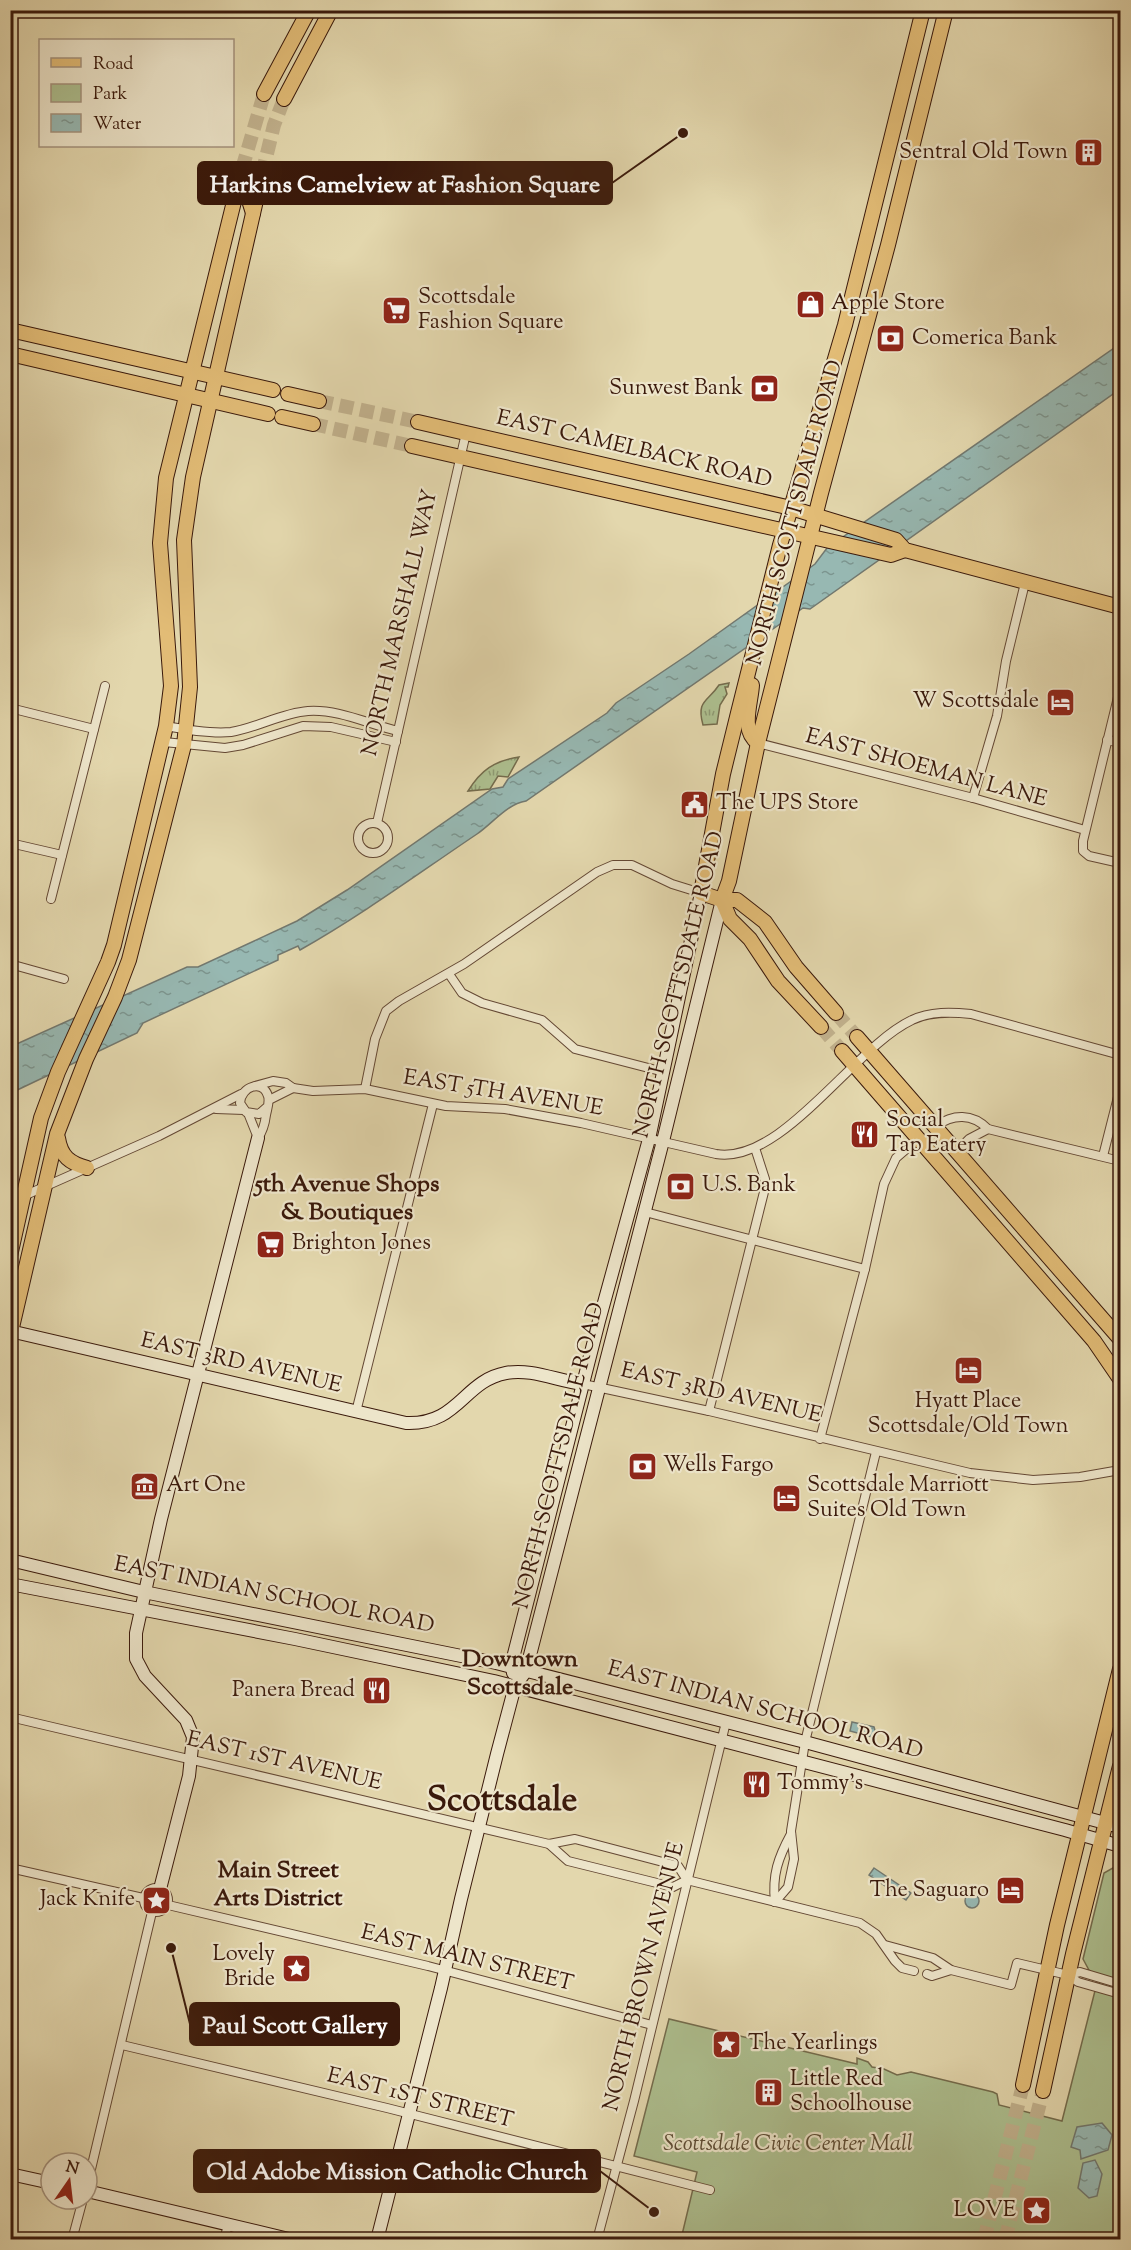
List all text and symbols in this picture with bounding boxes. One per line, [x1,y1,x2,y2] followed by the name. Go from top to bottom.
[39,39,234,147] legend
[93,52,133,78] text: Road
[93,82,128,108] text: Park
[93,112,142,138] text: Water
[899,137,1068,169] place label: Sentral Old Town
[1073,137,1105,169] building icon: Sentral Old Town
[198,162,612,204] callout: Harkins Camelview at Fashion Square
[210,169,600,203] text: Harkins Camelview at Fashion Square
[418,282,564,339] place label: Scottsdale Fashion Square
[794,288,826,320] shop icon: Apple Store
[831,288,945,320] place label: Apple Store
[381,295,413,327] supermarket icon: Scottsdale Fashion Square
[875,323,907,355] bank icon: Comerica Bank
[912,323,1058,355] place label: Comerica Bank
[740,357,852,669] street label: NORTH SCOTTSDALE ROAD
[609,373,743,405] place label: Sunwest Bank
[748,373,780,405] bank icon: Sunwest Bank
[493,403,775,497] street label: EAST CAMELBACK ROAD
[355,486,447,759] street label: NORTH MARSHALL WAY
[912,686,1039,718] place label: W Scottsdale
[1044,686,1076,718] hotel icon: W Scottsdale
[802,721,1050,817] street label: EAST SHOEMAN LANE
[679,788,711,820] public building icon: The UPS Store
[716,788,858,820] place label: The UPS Store
[626,828,734,1142] street label: NORTH SCOTTSDALE ROAD
[401,1062,605,1126] street label: EAST 5TH AVENUE
[886,1105,987,1162] place label: Social Tap Eatery
[849,1118,881,1150] restaurant icon: Social Tap Eatery
[253,1168,439,1230] district label: 5th Avenue Shops & Boutiques
[665,1170,697,1202] bank icon: U.S. Bank
[702,1170,796,1202] place label: U.S. Bank
[255,1228,287,1260] supermarket icon: Brighton Jones
[292,1228,431,1260] place label: Brighton Jones
[506,1299,614,1613] street label: NORTH SCOTTSDALE ROAD
[137,1325,345,1403] street label: EAST 3RD AVENUE
[952,1354,984,1386] hotel icon: Hyatt Place Scottsdale/Old Town
[617,1355,825,1433] street label: EAST 3RD AVENUE
[867,1386,1069,1443] place label: Hyatt Place Scottsdale/Old Town
[626,1450,658,1482] bank icon: Wells Fargo
[663,1450,774,1482] place label: Wells Fargo
[129,1470,161,1502] museum icon: Art One
[166,1470,246,1502] place label: Art One
[807,1470,989,1527] place label: Scottsdale Marriott Suites Old Town
[770,1483,802,1515] hotel icon: Scottsdale Marriott Suites Old Town
[111,1549,437,1643] street label: EAST INDIAN SCHOOL ROAD
[462,1643,579,1705] district label: Downtown Scottsdale
[604,1653,926,1769] street label: EAST INDIAN SCHOOL ROAD
[232,1675,355,1707] place label: Panera Bread
[360,1675,392,1707] restaurant icon: Panera Bread
[183,1724,385,1800] street label: EAST 1ST AVENUE
[740,1768,772,1800] restaurant icon: Tommy’s
[777,1768,863,1800] place label: Tommy’s
[427,1777,577,1826] district label: Scottsdale
[596,1839,694,2115] street label: NORTH BROWN AVENUE
[214,1854,343,1916] district label: Main Street Arts District
[869,1875,989,1907] place label: The Saguaro
[994,1875,1026,1907] hotel icon: The Saguaro
[39,1884,135,1916] place label: Jack Knife
[140,1884,172,1916] place icon: Jack Knife
[357,1917,577,2001] street label: EAST MAIN STREET
[212,1939,275,1996] place label: Lovely Bride
[280,1952,312,1984] place icon: Lovely Bride
[190,2003,399,2045] callout: Paul Scott Gallery
[202,2010,388,2044] text: Paul Scott Gallery
[711,2028,743,2060] place icon: The Yearlings
[748,2028,877,2060] place label: The Yearlings
[323,2060,517,2138] street label: EAST 1ST STREET
[790,2064,912,2121] place label: Little Red Schoolhouse
[753,2077,785,2109] building icon: Little Red Schoolhouse
[663,2129,913,2161] park label: Scottsdale Civic Center Mall
[194,2150,600,2192] callout: Old Adobe Mission Catholic Church
[39,2151,99,2211] north arrow
[63,2156,81,2182] text: N
[206,2156,589,2190] text: Old Adobe Mission Catholic Church
[953,2195,1016,2227] place label: LOVE
[1021,2195,1053,2227] place icon: LOVE

